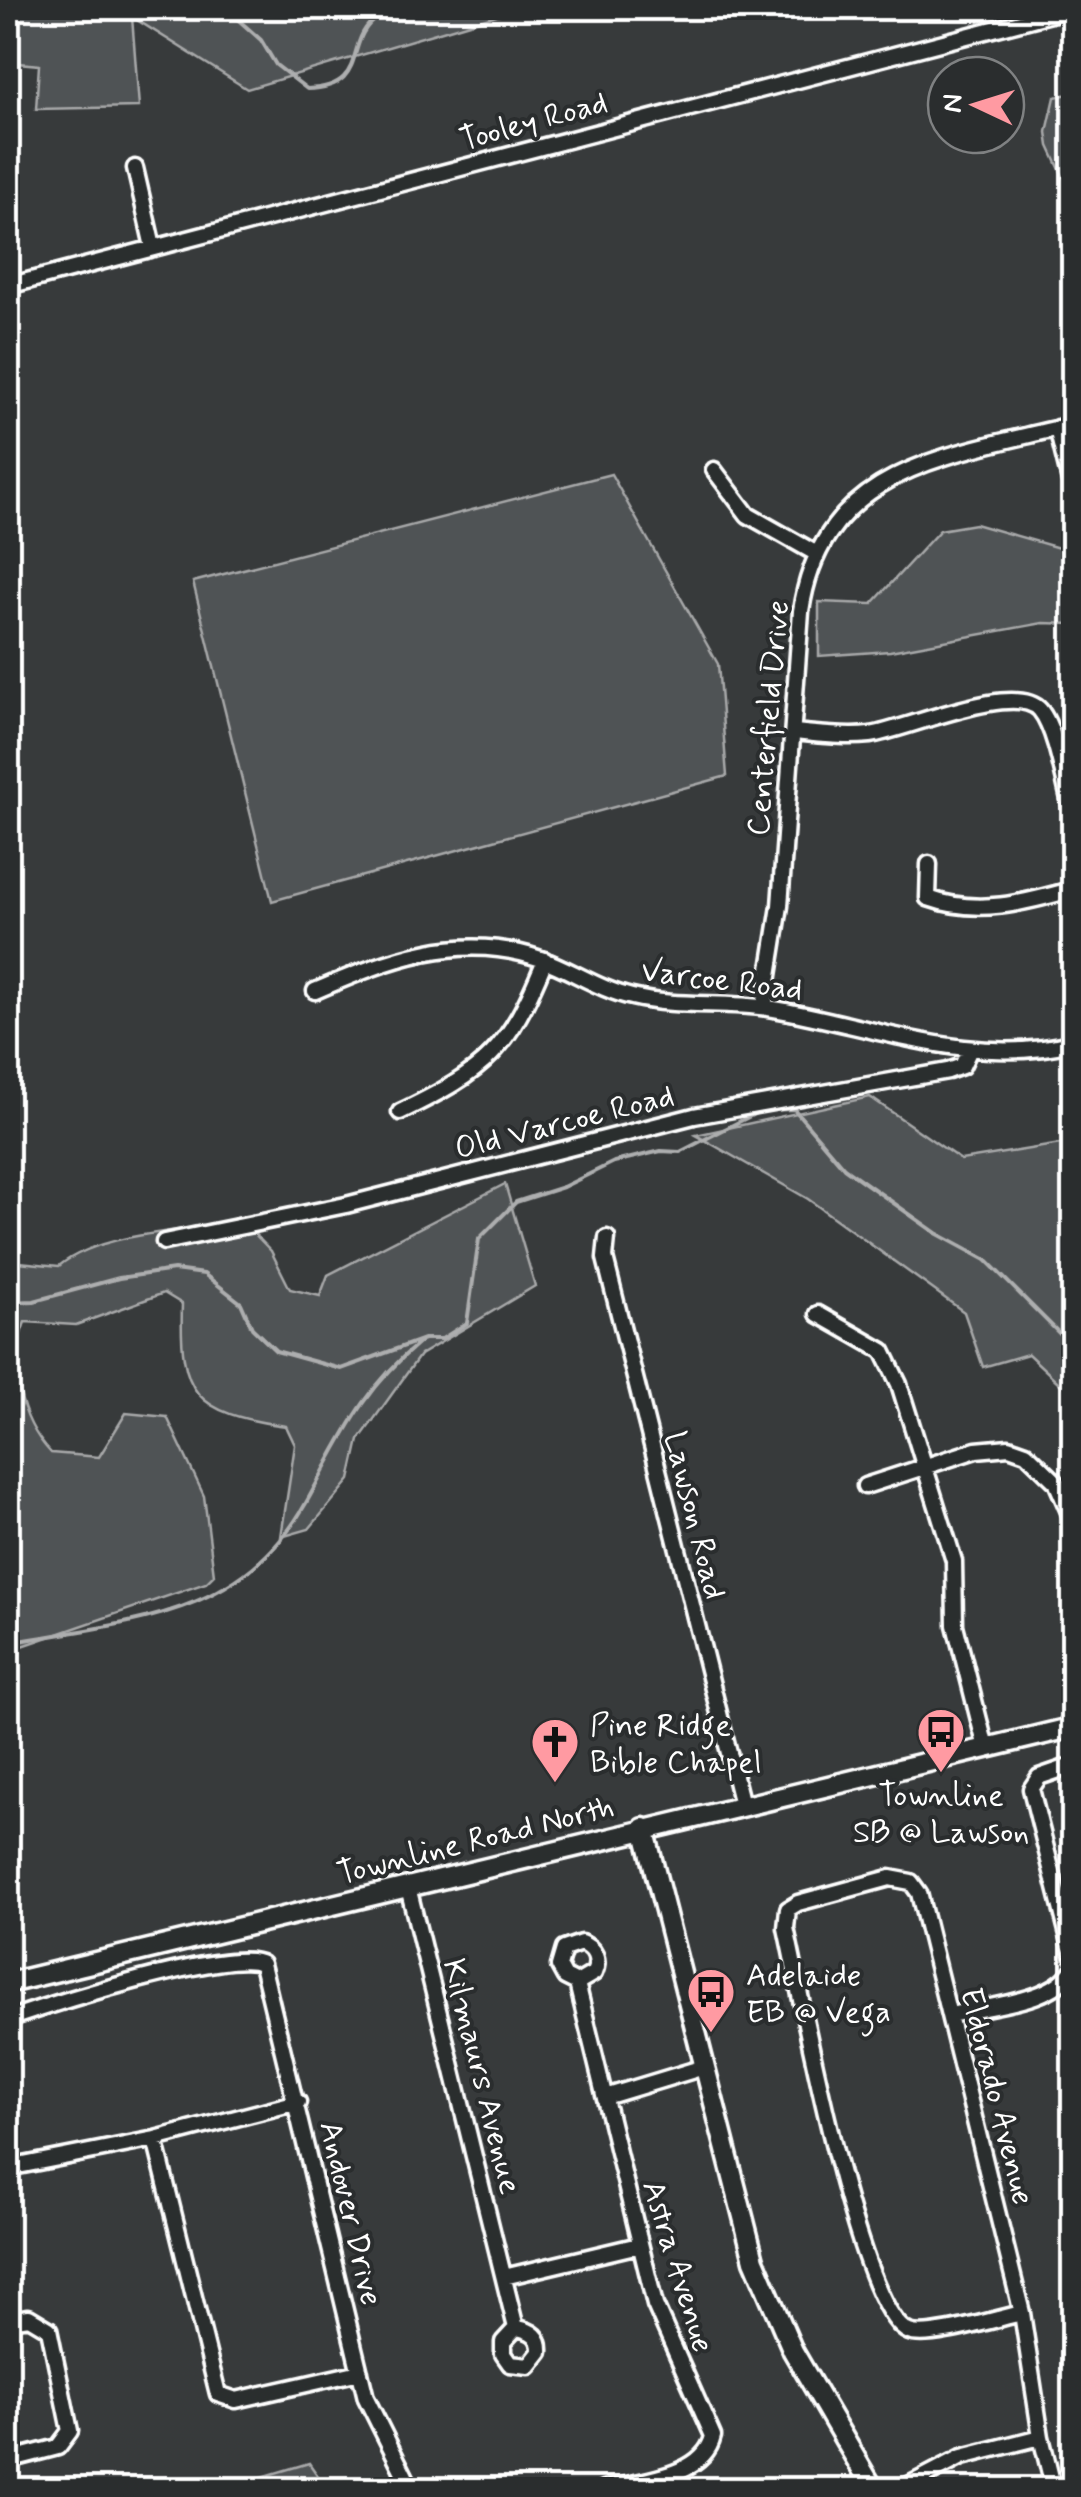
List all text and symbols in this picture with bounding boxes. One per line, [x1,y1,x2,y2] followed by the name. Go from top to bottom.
[926,55,1026,155] north arrow
[455,82,612,162] street label: Tooley Road
[934,93,973,114] text: N
[738,599,800,838] street label: Centerfield Drive
[639,950,805,1012] street label: Varcoe Road
[451,1075,678,1170] street label: Old Varcoe Road
[653,1427,735,1604] street label: Lawson Road
[590,1705,762,1784] place label: Pine Ridge Bible Chapel
[915,1706,967,1774] bus stop icon: Townline SB @ Lawson
[529,1716,581,1784] church icon: Pine Ridge Bible Chapel
[853,1775,1029,1854] place label: Townline SB @ Lawson
[333,1786,618,1896] street label: Townline Road North
[432,1954,531,2199] street label: Kilmaurs Avenue
[746,1955,891,2037] place label: Adelaide EB @ Vega
[685,1966,737,2034] bus stop icon: Adelaide EB @ Vega
[949,1984,1043,2209] street label: Eldorado Avenue
[308,2117,392,2310] street label: Andover Drive
[631,2175,723,2358] street label: Astra Avenue

